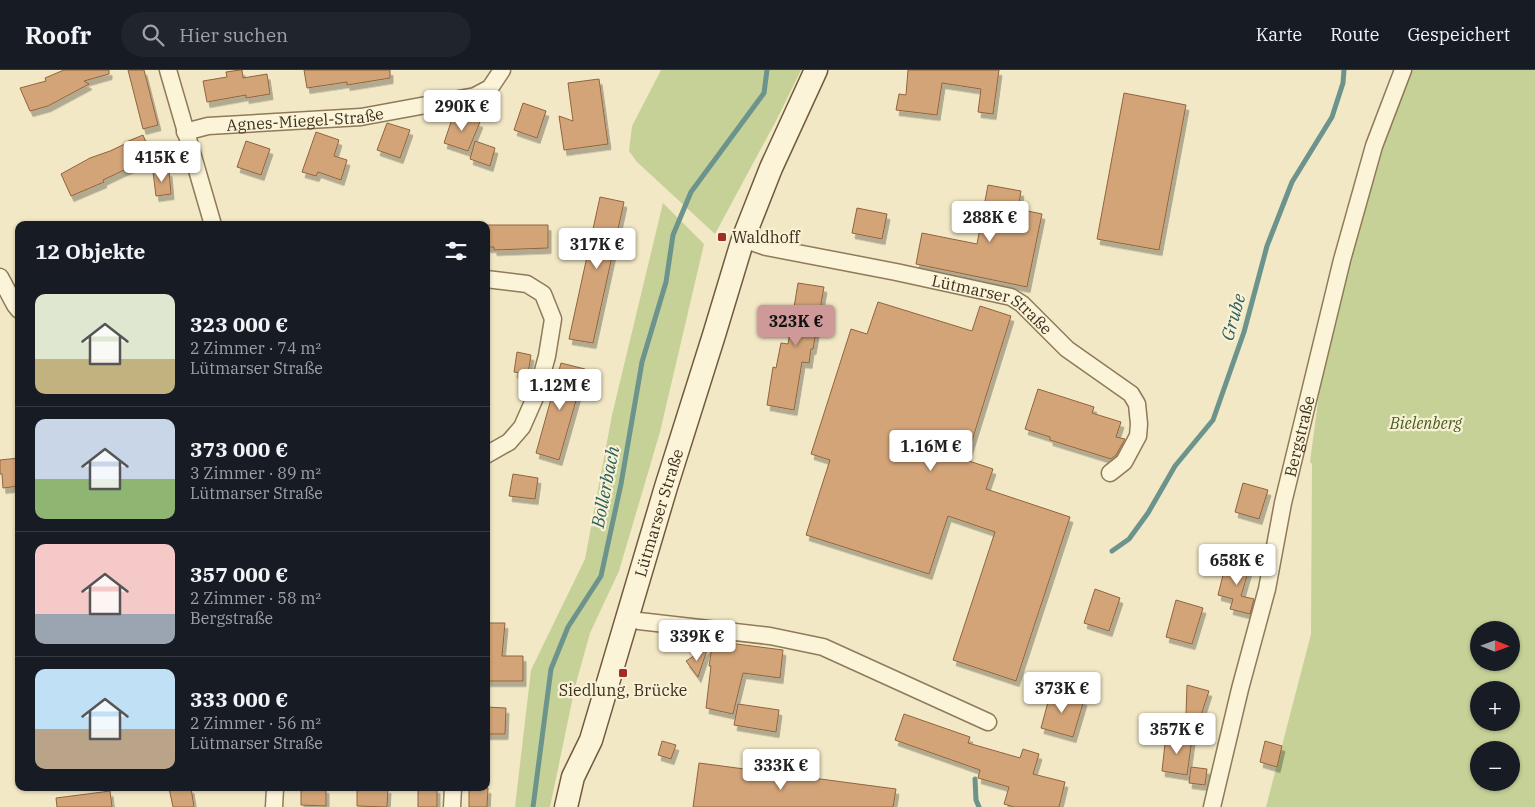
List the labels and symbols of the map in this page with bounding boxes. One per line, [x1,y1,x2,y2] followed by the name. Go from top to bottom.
[421,90,503,132] pin: 290K €
[226,103,385,135] street label: Agnes-Miegel-Straße
[121,140,203,183] pin: 415K €
[949,200,1031,243] pin: 288K €
[732,227,801,247] place label: Waldhoff
[556,228,638,270] pin: 317K €
[716,231,728,243] marker: Waldhoff
[930,270,1057,339] street label: Lütmarser Straße
[1215,291,1251,343] water label: Grube
[755,304,837,347] pin: 323K €
[514,368,606,411] pin: 1.12M €
[1280,394,1319,479] street label: Bergstraße
[1389,413,1463,433] park label: Bielenberg
[885,430,977,472] pin: 1.16M €
[586,444,624,531] water label: Bollerbach
[630,446,687,579] street label: Lütmarser Straße
[1196,544,1278,586] pin: 658K €
[656,620,738,662] pin: 339K €
[1470,621,1520,671] north arrow
[617,667,629,679] marker: Siedlung, Brücke
[1021,672,1103,714] pin: 373K €
[559,680,687,700] place label: Siedlung, Brücke
[1136,712,1218,755] pin: 357K €
[740,748,822,791] pin: 333K €

